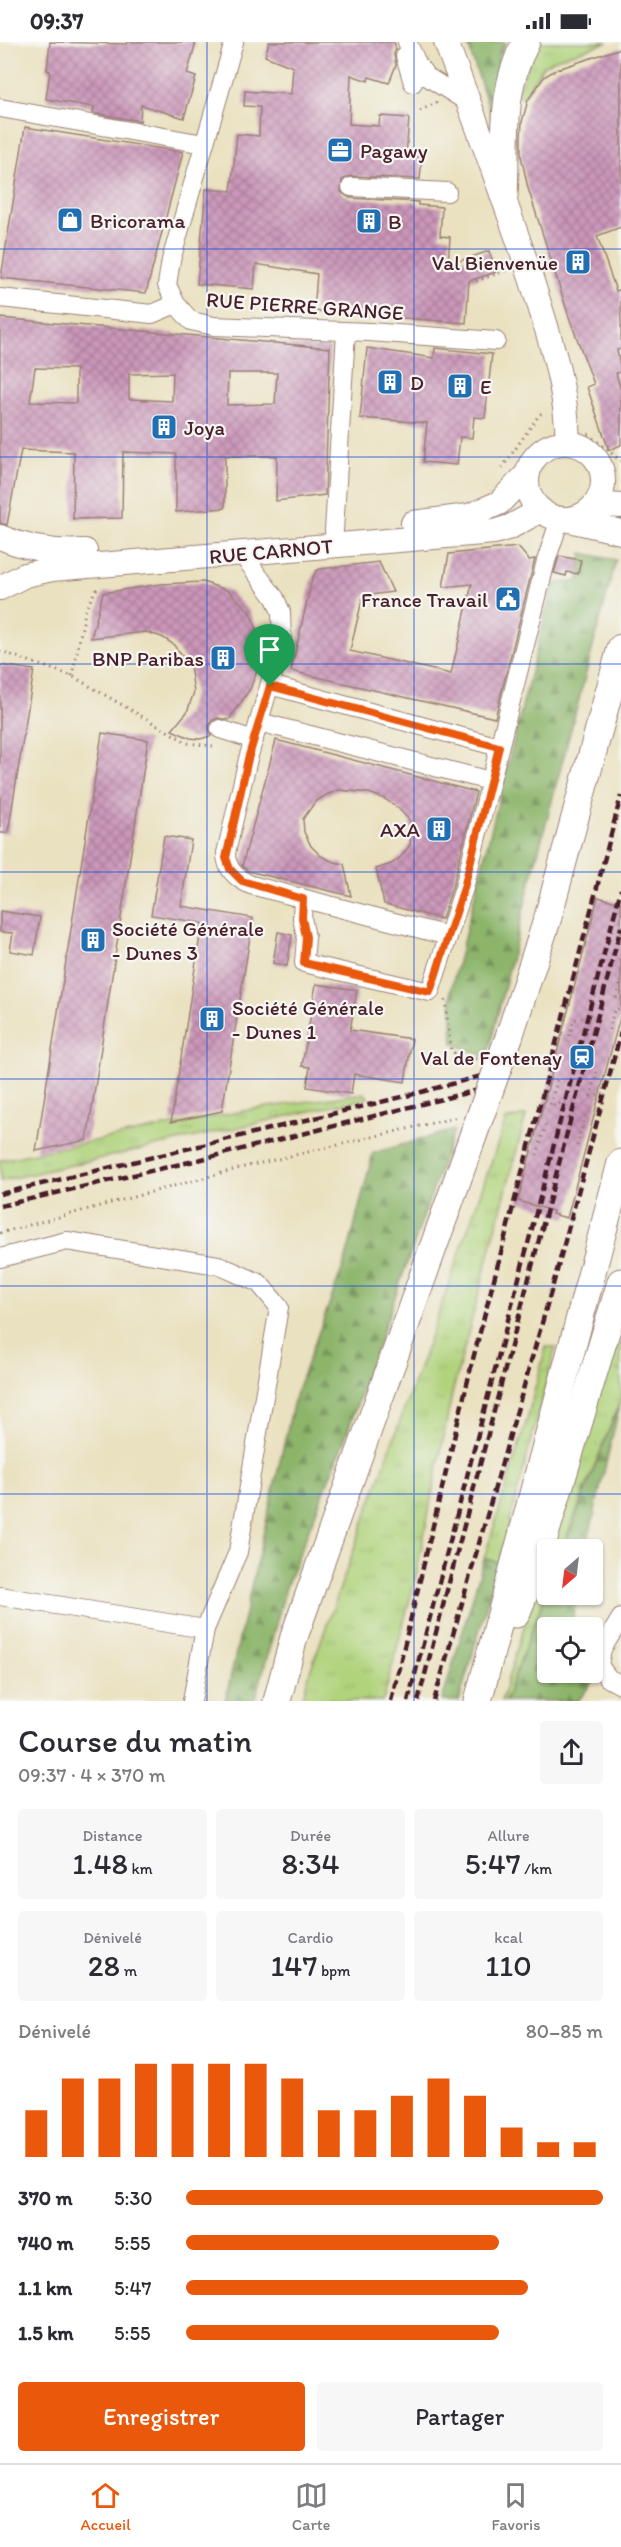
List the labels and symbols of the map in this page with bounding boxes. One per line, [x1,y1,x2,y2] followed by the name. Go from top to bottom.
[325,135,355,165] office icon: Pagawy
[360,138,428,163] place label: Pagawy
[55,205,85,235] shop icon: Bricorama
[354,206,384,236] building icon: B
[90,208,185,233] place label: Bricorama
[388,209,402,234] place label: B
[563,247,593,277] building icon: Val Bienvenüe
[432,250,558,275] place label: Val Bienvenüe
[205,287,405,325] street label: RUE PIERRE GRANGE
[375,367,405,397] building icon: D
[410,370,424,395] place label: D
[445,371,475,401] building icon: E
[480,374,492,399] place label: E
[149,412,179,442] building icon: Joya
[184,415,225,440] place label: Joya
[208,533,334,569] street label: RUE CARNOT
[493,584,523,614] public building icon: France Travail
[361,587,488,612] place label: France Travail
[244,624,295,686] pin
[208,643,238,673] building icon: BNP Paribas
[92,646,204,671] place label: BNP Paribas
[424,814,454,844] building icon: AXA
[380,817,421,842] place label: AXA
[112,916,264,965] place label: Société Générale - Dunes 3
[78,925,108,955] building icon: Société Générale - Dunes 3
[232,995,384,1044] place label: Société Générale - Dunes 1
[197,1004,227,1034] building icon: Société Générale - Dunes 1
[567,1042,597,1072] station icon: Val de Fontenay
[420,1045,562,1070] place label: Val de Fontenay
[537,1539,603,1605] north arrow

